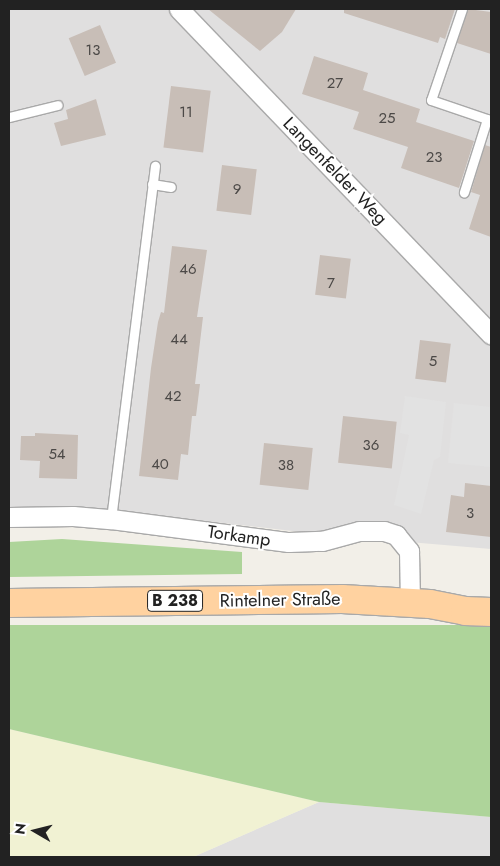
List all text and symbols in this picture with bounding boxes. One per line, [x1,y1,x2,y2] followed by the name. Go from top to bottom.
[86,42,100,60] house number: 13
[327,75,343,93] house number: 27
[179,104,193,122] house number: 11
[379,110,395,128] house number: 25
[278,113,392,229] street label: Langenfelder Weg
[426,149,442,167] house number: 23
[233,181,241,199] house number: 9
[179,261,197,279] house number: 46
[327,275,335,293] house number: 7
[170,331,188,349] house number: 44
[429,353,437,371] house number: 5
[164,388,182,406] house number: 42
[363,437,379,455] house number: 36
[48,446,66,464] house number: 54
[151,456,169,474] house number: 40
[278,457,294,475] house number: 38
[466,505,474,523] house number: 3
[206,521,272,551] street label: Torkamp
[146,588,204,614] road number: B 238
[219,588,341,612] street label: Rintelner Straße
[10,806,60,856] north arrow
[9,822,31,836] text: N

